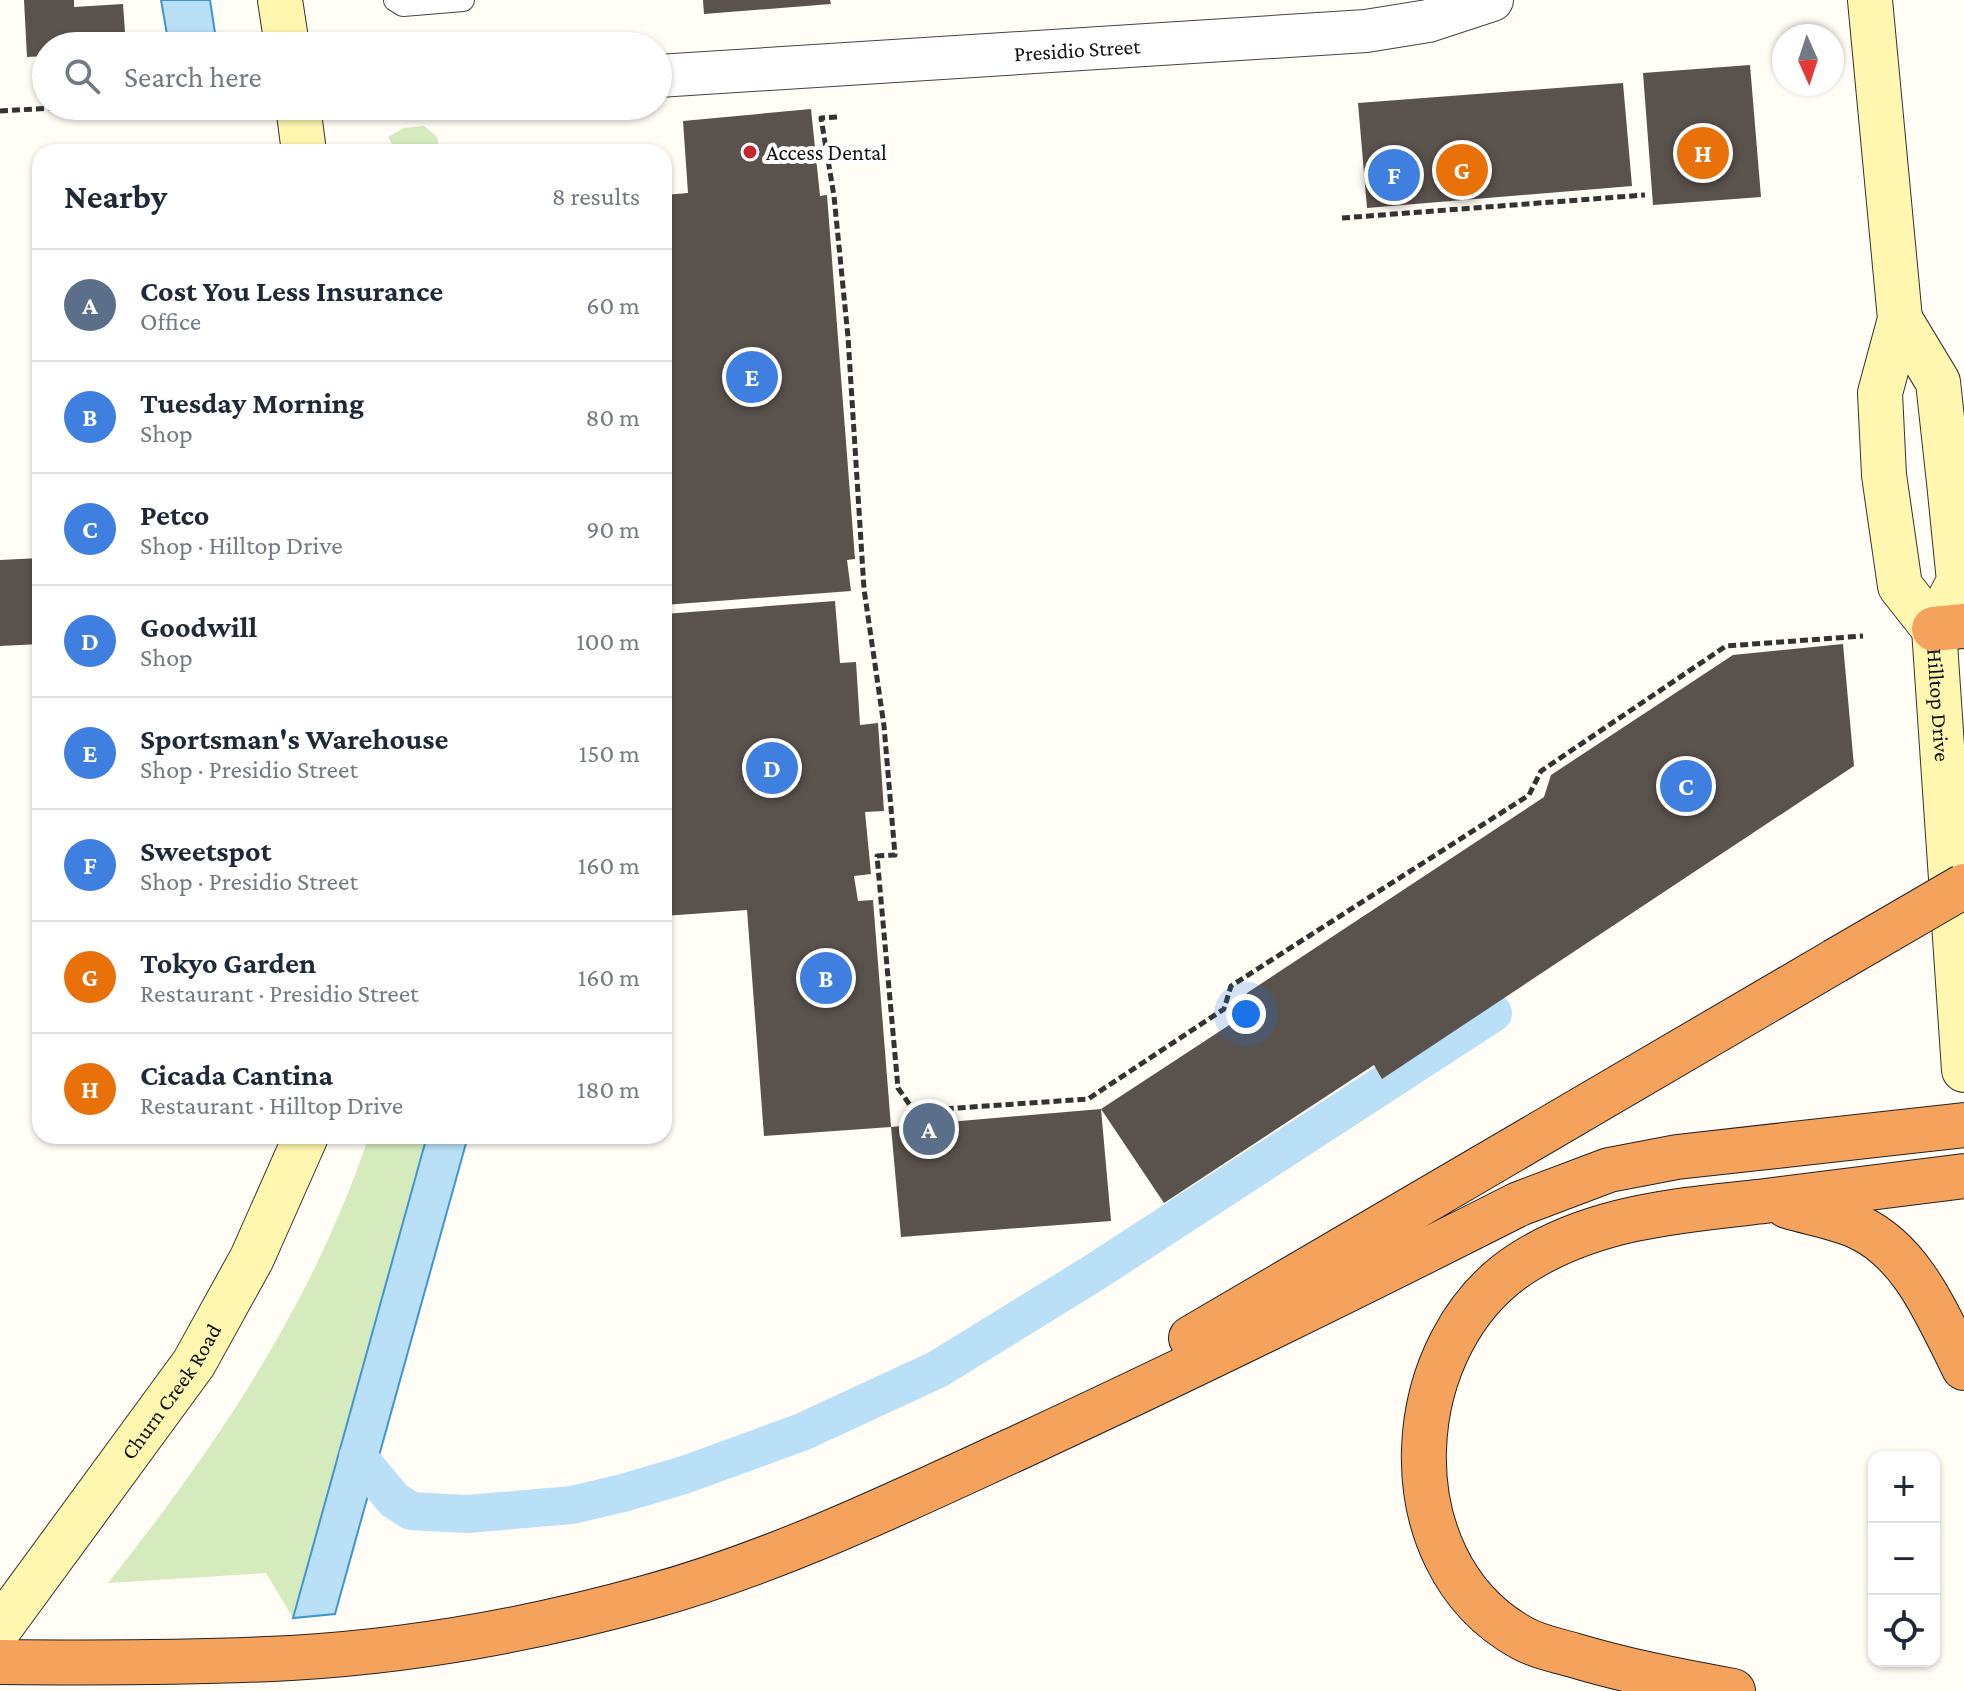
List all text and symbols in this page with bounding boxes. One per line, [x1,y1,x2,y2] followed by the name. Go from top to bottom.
[1772,24,1844,96] north arrow
[32,32,672,120] search box
[1013,33,1142,66] street label: Presidio Street
[60,54,104,98] icon: search
[124,60,262,93] text: Search here
[1677,123,1729,183] pin: H
[766,140,887,165] place label: Access Dental
[1436,140,1488,200] pin: G
[741,143,759,161] marker: Access Dental
[1368,145,1420,205] pin: F
[64,178,167,215] text: Nearby
[552,182,640,211] text: 8 results
[140,274,443,307] text: Cost You Less Insurance
[82,291,98,320] text: A
[586,291,640,320] text: 60 m
[140,307,201,336] text: Office
[726,347,778,407] pin: E
[140,386,364,419] text: Tuesday Morning
[82,403,98,432] text: B
[586,403,640,432] text: 80 m
[140,419,193,448] text: Shop
[140,498,209,531] text: Petco
[82,515,98,544] text: C
[586,515,640,544] text: 90 m
[140,531,343,560] text: Shop · Hilltop Drive
[140,610,257,643] text: Goodwill
[81,627,99,656] text: D
[576,627,640,656] text: 100 m
[140,643,193,672] text: Shop
[1923,648,1955,762] street label: Hilltop Drive
[140,722,448,755] text: Sportsman's Warehouse
[746,738,798,798] pin: D
[83,739,97,768] text: E
[579,739,640,768] text: 150 m
[140,755,358,784] text: Shop · Presidio Street
[1660,756,1712,816] pin: C
[140,834,271,867] text: Sweetspot
[83,851,97,880] text: F
[578,851,640,880] text: 160 m
[140,867,358,896] text: Shop · Presidio Street
[140,946,316,979] text: Tokyo Garden
[800,948,852,1008] pin: B
[82,963,98,992] text: G
[578,963,640,992] text: 160 m
[140,979,419,1008] text: Restaurant · Presidio Street
[1226,994,1266,1034] your location
[140,1058,333,1091] text: Cicada Cantina
[81,1075,99,1104] text: H
[577,1075,640,1104] text: 180 m
[140,1091,403,1120] text: Restaurant · Hilltop Drive
[903,1099,955,1159] pin: A
[115,1319,226,1464] street label: Churn Creek Road
[1868,1451,1940,1667] map controls
[1868,1451,1940,1523] button: +
[1868,1523,1940,1595] button: −
[1868,1595,1940,1667] button: locate

